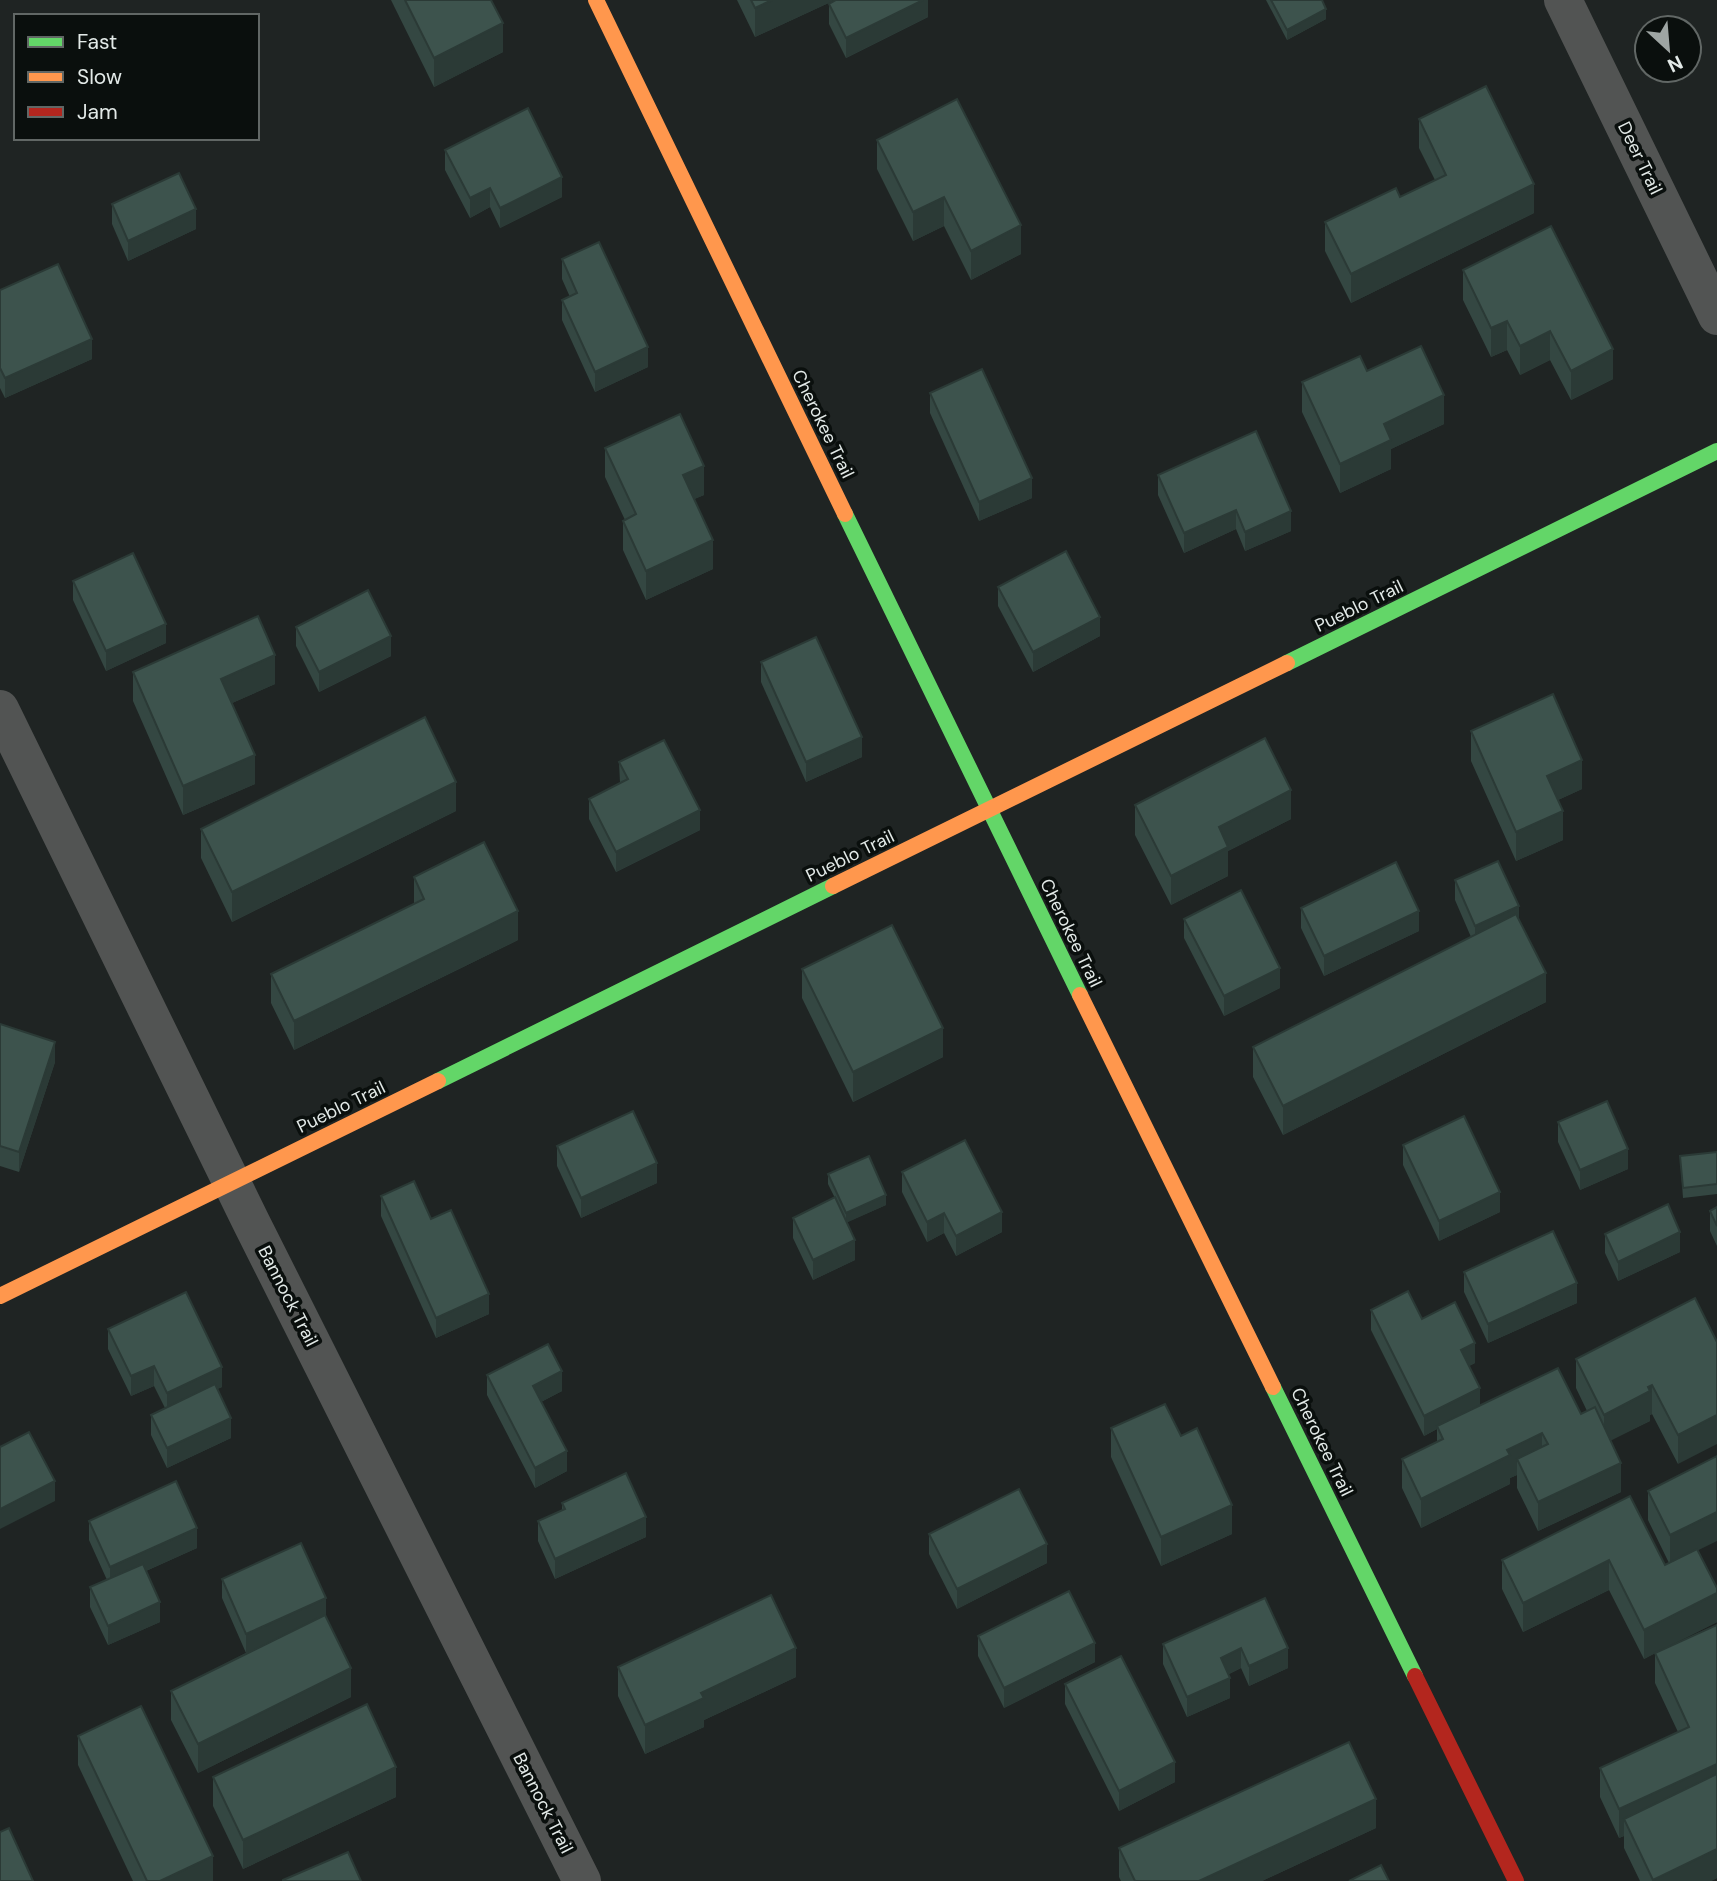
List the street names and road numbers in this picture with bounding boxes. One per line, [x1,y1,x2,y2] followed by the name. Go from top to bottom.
[1612,118,1668,198] street label: Deer Trail
[786,366,860,482] street label: Cherokee Trail
[1311,574,1407,638] street label: Pueblo Trail
[802,824,898,888] street label: Pueblo Trail
[1034,875,1108,991] street label: Cherokee Trail
[293,1075,389,1139] street label: Pueblo Trail
[252,1242,324,1350] street label: Bannock Trail
[1285,1384,1359,1500] street label: Cherokee Trail
[507,1749,579,1857] street label: Bannock Trail

